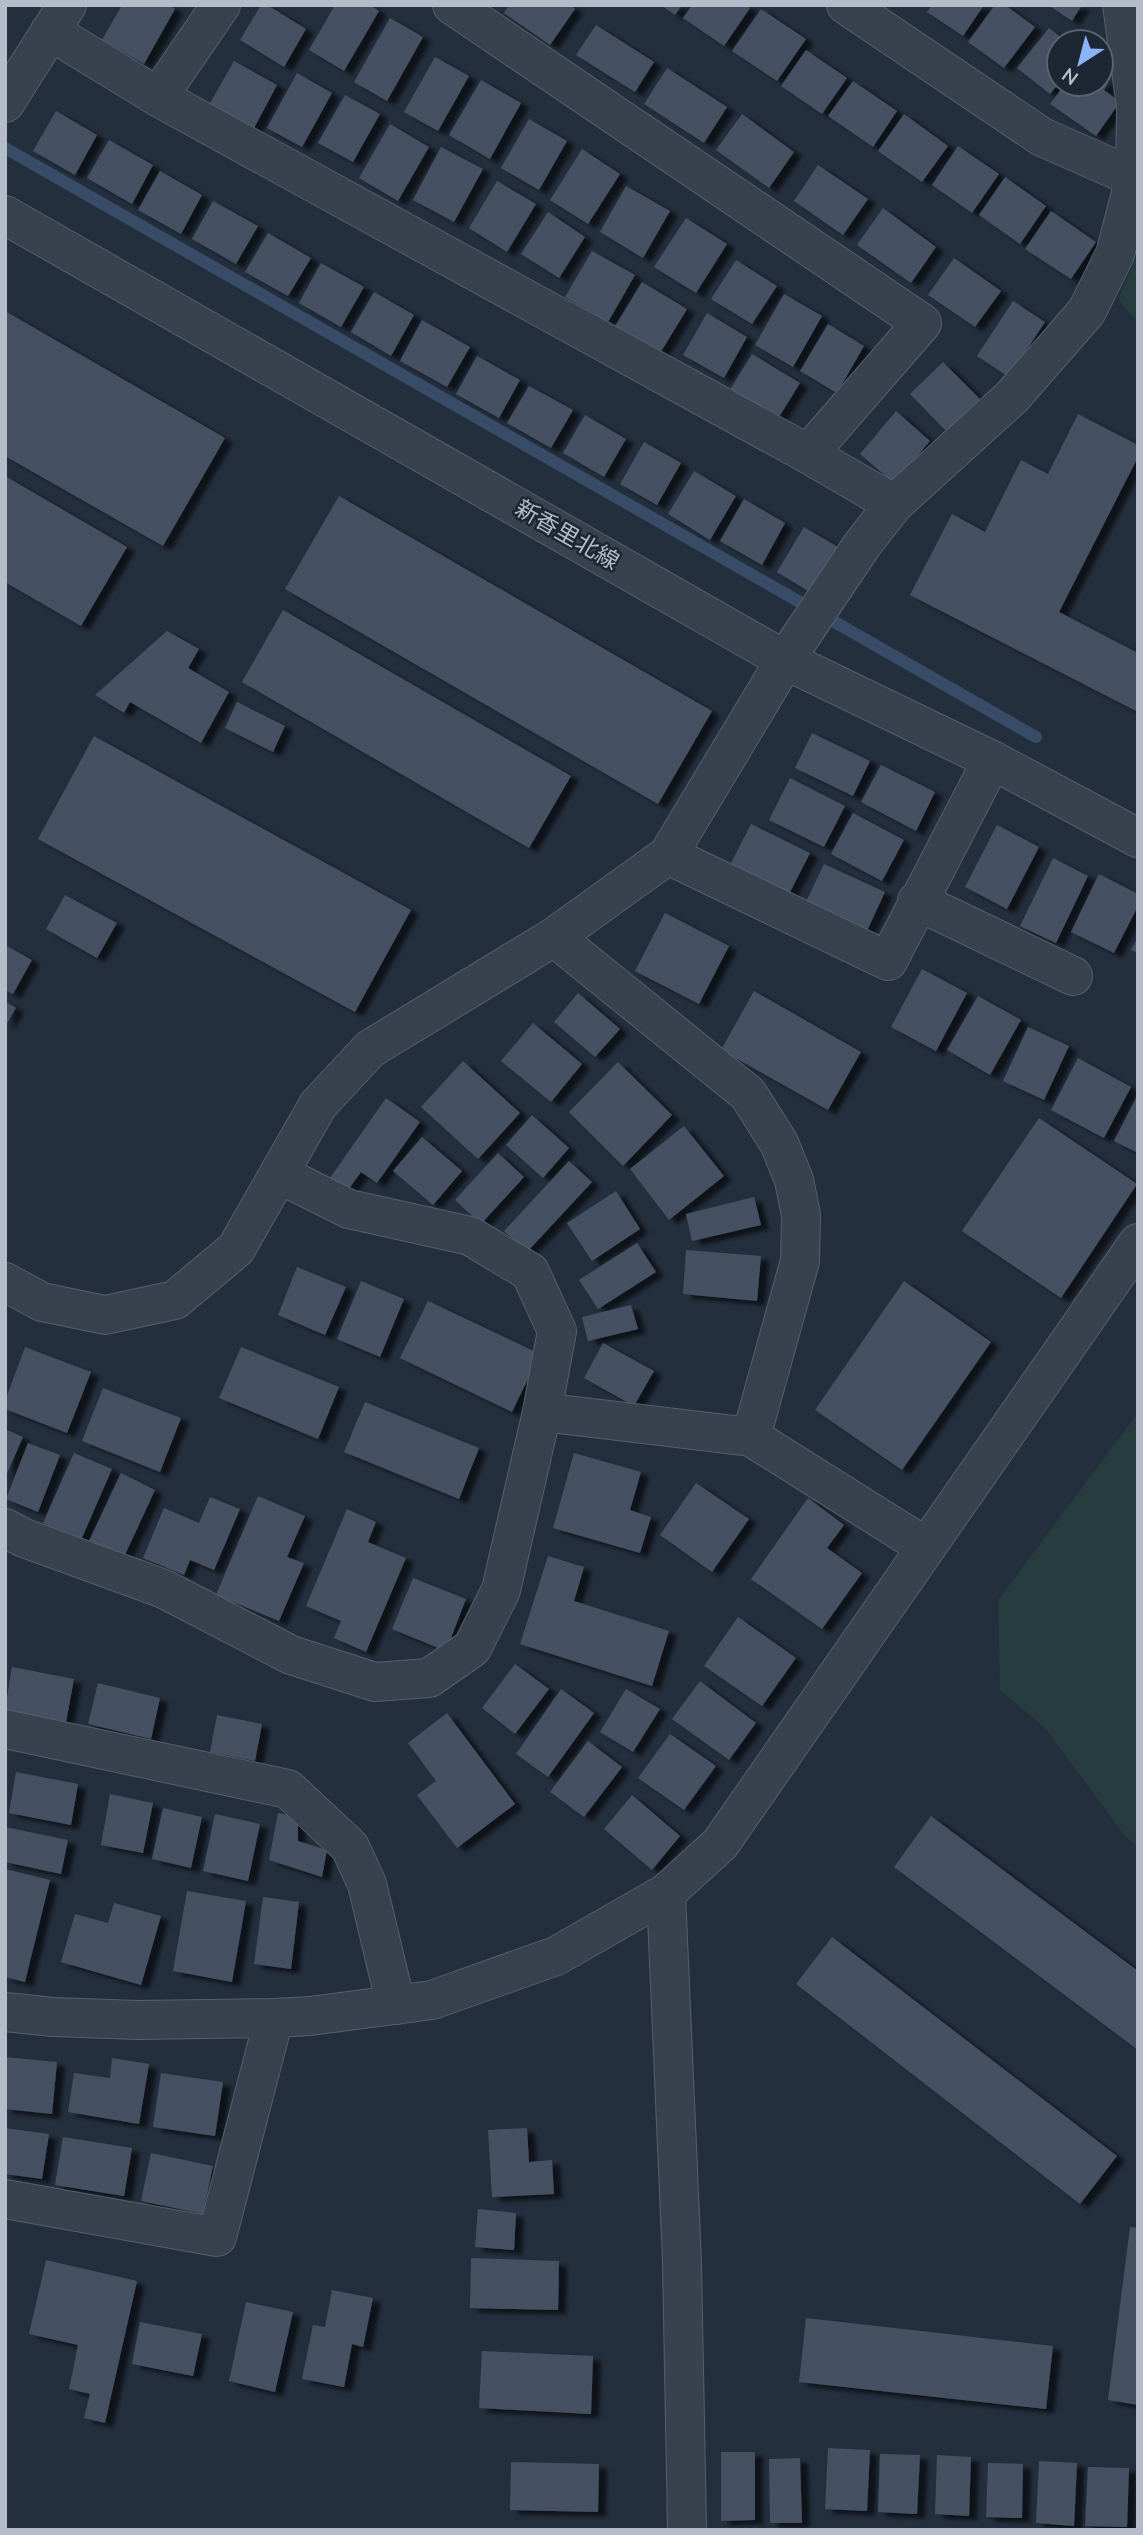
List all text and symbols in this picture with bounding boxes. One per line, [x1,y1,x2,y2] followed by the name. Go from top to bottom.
[1045,28,1115,98] north arrow
[1057,61,1084,91] text: N
[509,493,625,577] street label: 新香里北線

